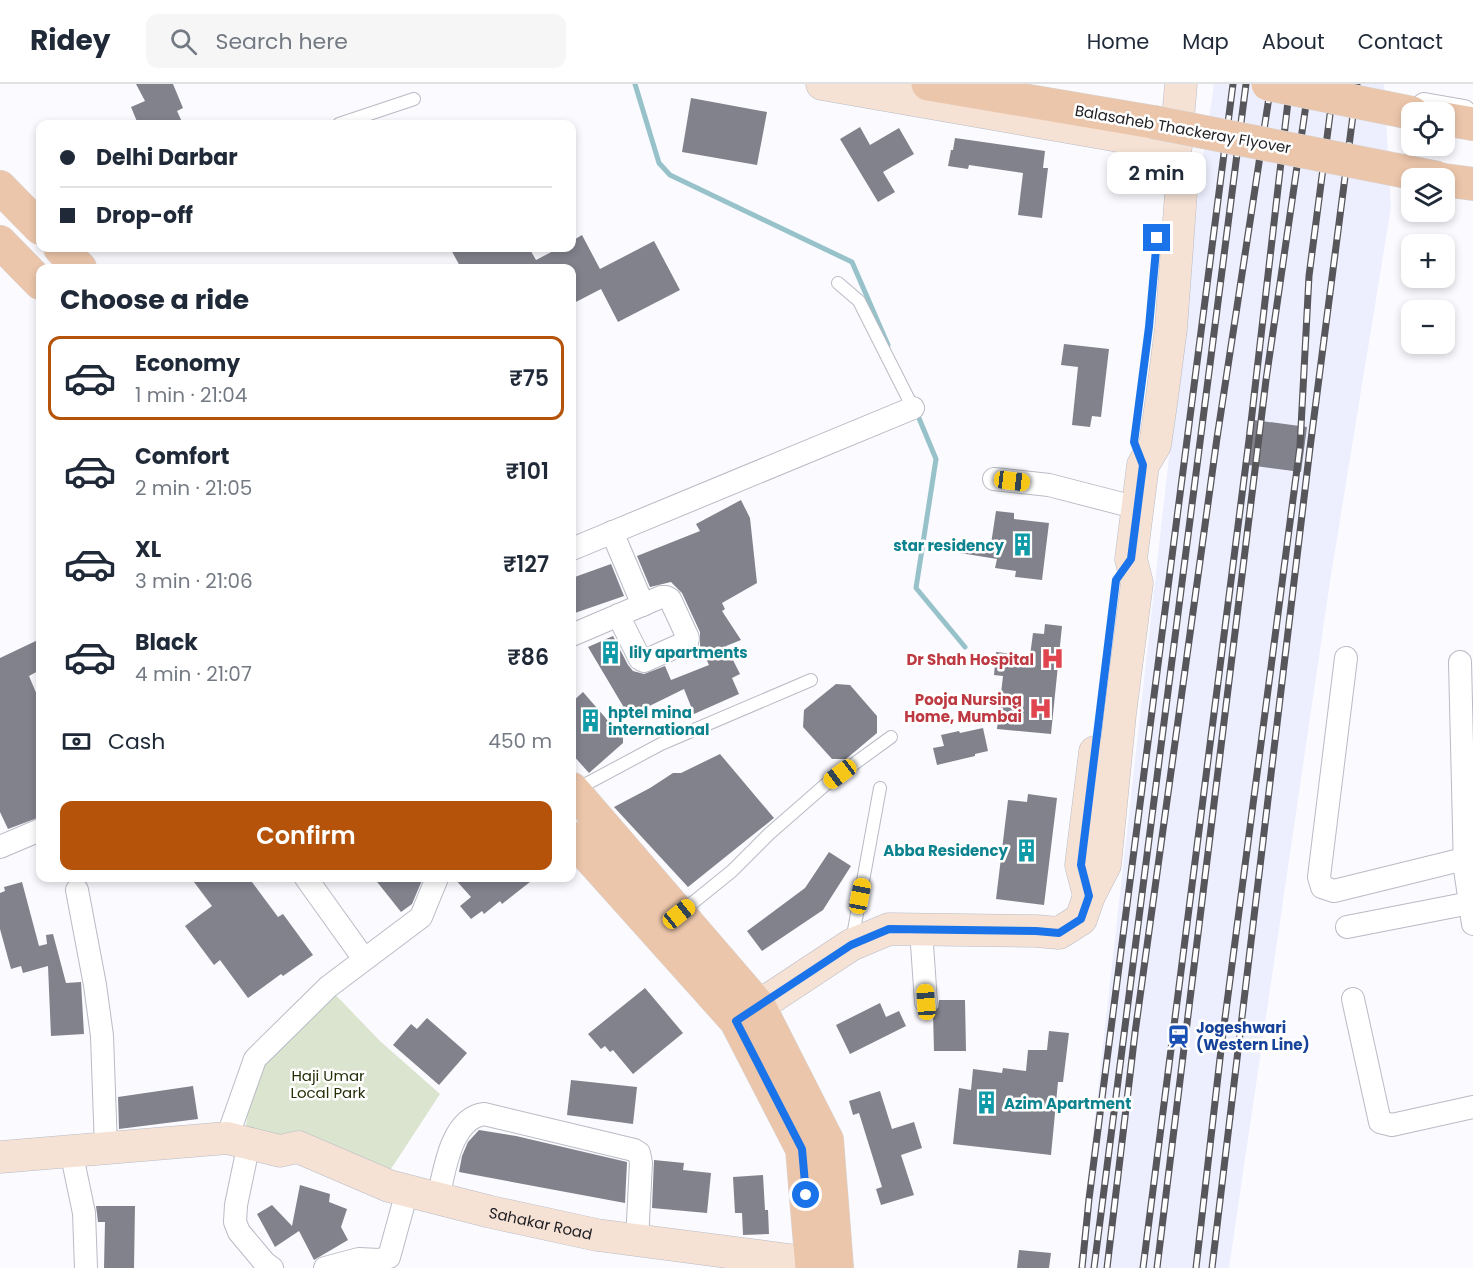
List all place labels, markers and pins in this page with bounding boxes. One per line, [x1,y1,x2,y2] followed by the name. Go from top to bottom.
[1009,532,1035,558] building icon: star residency
[893,535,1005,556] place label: star residency
[598,639,624,665] building icon: lily apartments
[629,642,748,663] place label: lily apartments
[1039,646,1065,672] hospital icon: Dr Shah Hospital
[906,649,1034,670] place label: Dr Shah Hospital
[904,689,1022,727] place label: Pooja Nursing Home, Mumbai
[1027,695,1053,721] hospital icon: Pooja Nursing Home, Mumbai
[608,702,709,740] place label: hptel mina international
[577,708,603,734] building icon: hptel mina international
[1013,837,1039,863] building icon: Abba Residency
[883,840,1009,861] place label: Abba Residency
[1196,1017,1310,1055] place label: Jogeshwari (Western Line)
[1165,1023,1191,1049] station icon: Jogeshwari (Western Line)
[973,1090,999,1116] building icon: Azim Apartment
[1004,1093,1131,1114] place label: Azim Apartment

